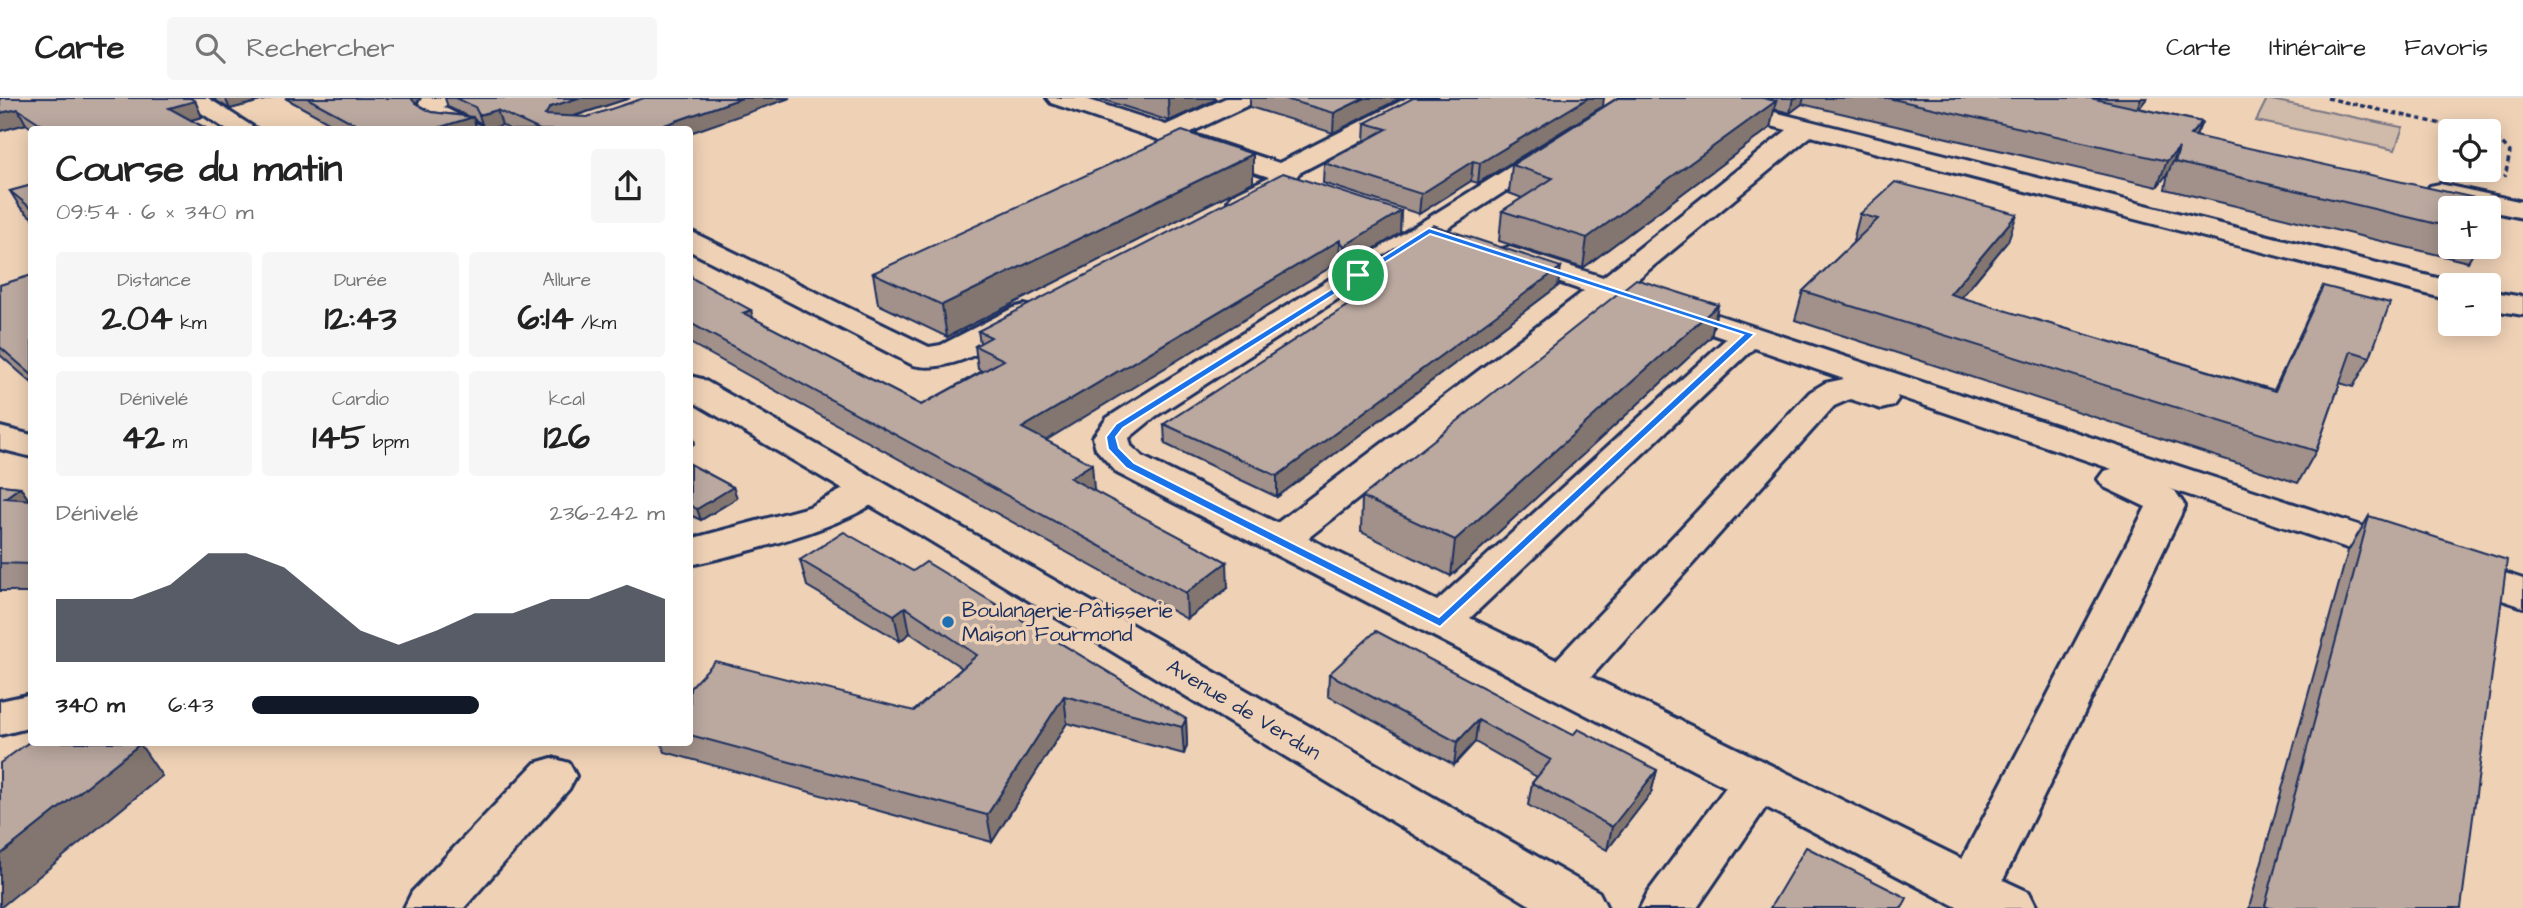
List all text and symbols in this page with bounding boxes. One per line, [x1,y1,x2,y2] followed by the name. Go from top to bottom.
[167,17,657,80] search box
[35,25,125,71] text: Carte
[191,29,229,67] icon: search
[247,30,395,66] text: Rechercher
[2166,31,2231,65] text: Carte
[2269,31,2366,65] text: Itinéraire
[2404,31,2488,65] text: Favoris
[2438,119,2501,336] map controls
[2438,119,2501,182] button: locate
[56,144,342,196] text: Course du matin
[591,149,665,223] button: share
[56,196,254,228] text: 09:54 · 6 × 340 m
[2438,196,2501,259] button: +
[1328,245,1388,305] pin
[1339,256,1377,294] icon: arrive
[117,267,191,294] text: Distance
[334,267,387,294] text: Durée
[543,267,591,294] text: Allure
[2438,273,2501,336] button: −
[102,294,173,343] text: 2.04
[325,294,396,343] text: 12:43
[517,294,574,343] text: 6:14
[173,310,207,337] text: km
[574,310,616,337] text: /km
[120,386,188,413] text: Dénivelé
[332,386,389,413] text: Cardio
[549,386,585,413] text: kcal
[121,413,165,462] text: 42
[312,413,365,462] text: 145
[544,413,590,462] text: 126
[165,429,187,456] text: m
[365,429,409,456] text: bpm
[56,497,139,529] text: Dénivelé
[549,497,665,529] text: 236–242 m
[962,596,1173,649] place label: Boulangerie-Pâtisserie Maison Fourmond
[940,614,956,630] marker: Boulangerie-Pâtisserie Maison Fourmond
[1161,652,1326,767] street label: Avenue de Verdun
[56,689,125,721] text: 340 m
[168,689,214,721] text: 6:43

